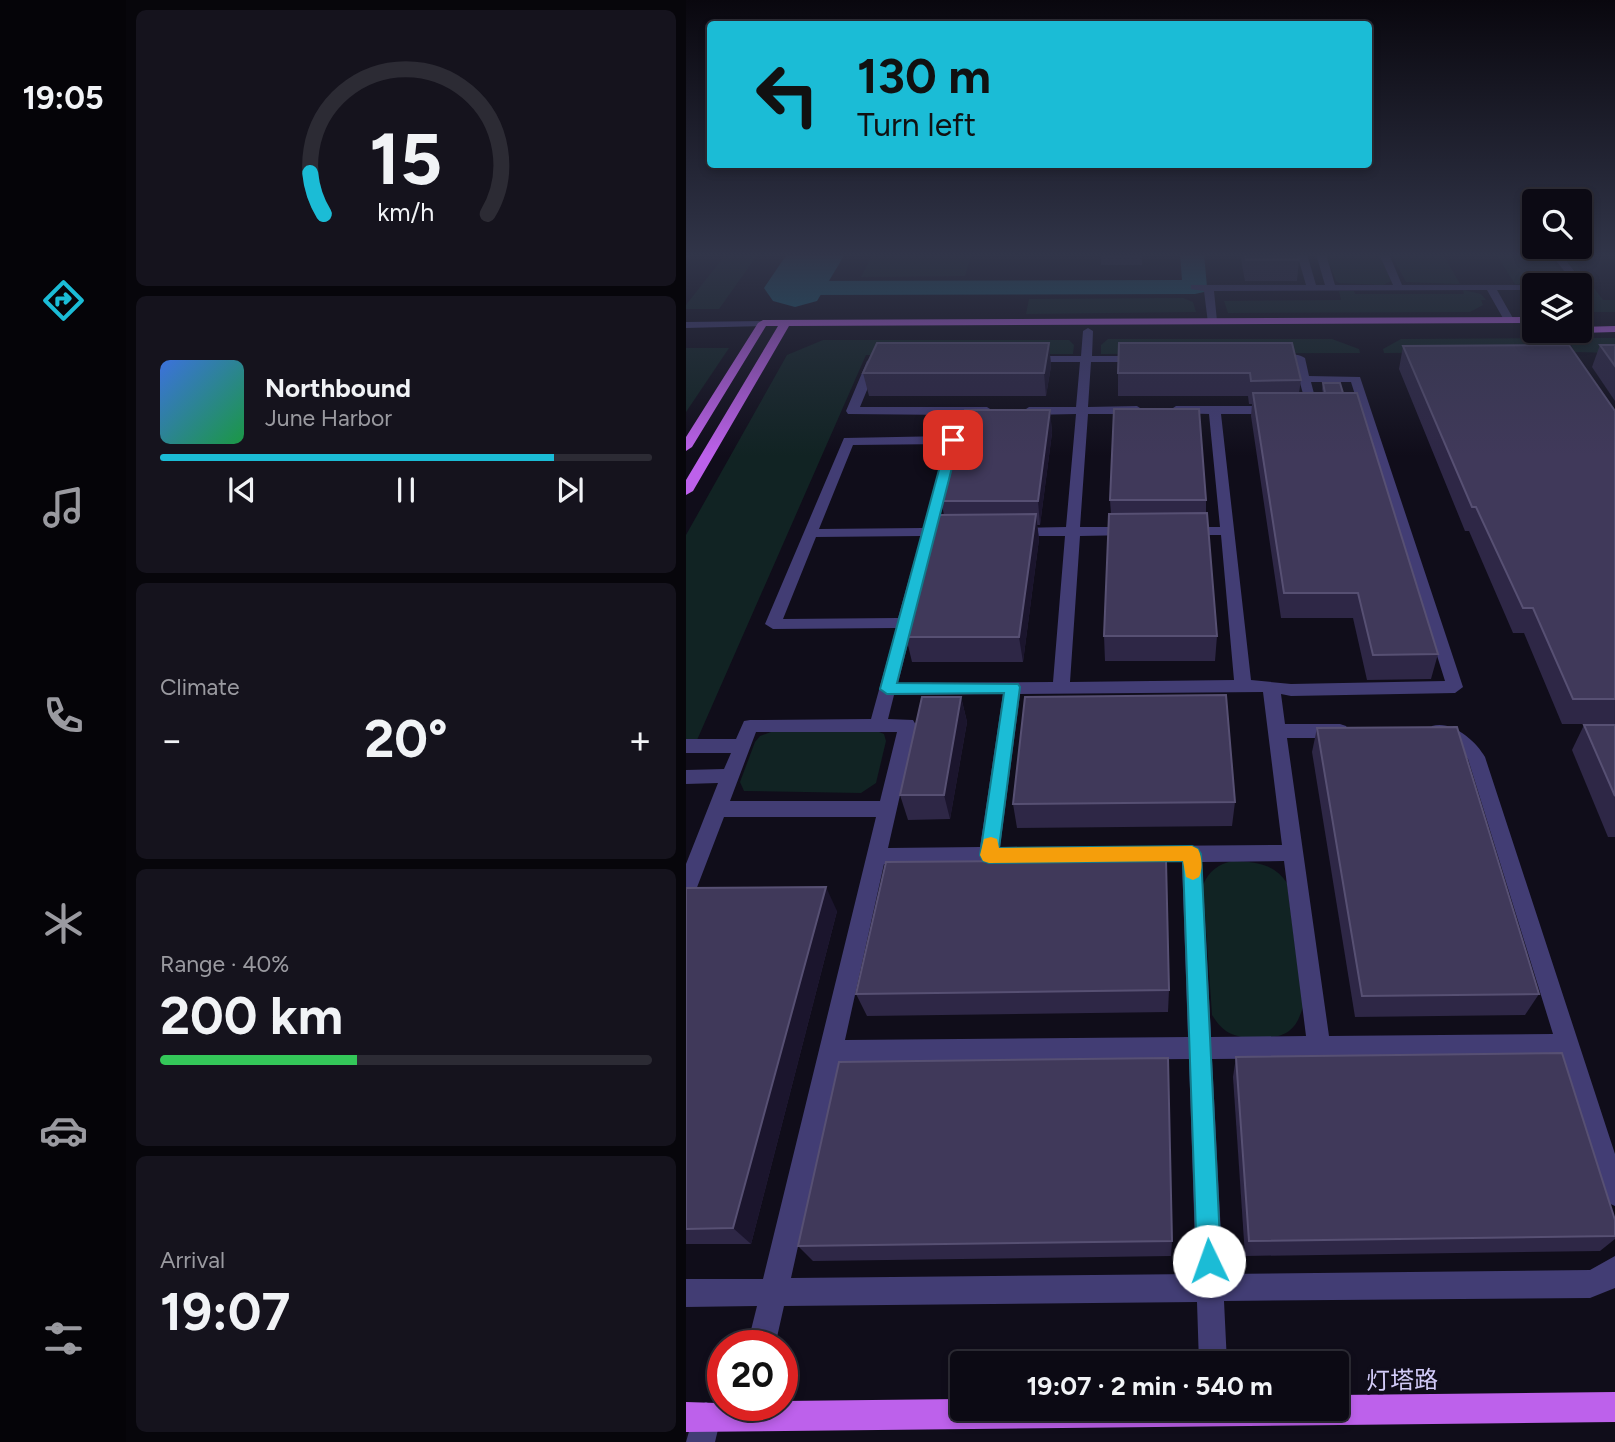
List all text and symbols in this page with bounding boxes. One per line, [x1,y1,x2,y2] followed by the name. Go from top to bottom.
[857,46,991,105] text: 130 m
[742,49,833,140] icon: left
[22,79,104,117] text: 19:05
[857,106,976,144] text: Turn left
[369,116,443,203] text: 15
[1522,189,1592,343] map controls
[1522,189,1592,259] button: search
[377,197,435,227] text: km/h
[1522,273,1592,343] button: layers
[39,276,88,325] icon: directions
[265,372,411,404] text: Northbound
[265,404,392,432] text: June Harbor
[923,410,983,470] pin
[934,421,972,459] icon: arrive
[223,471,261,509] icon: previous
[387,471,425,509] icon: pause
[551,471,589,509] icon: next
[39,483,88,532] icon: music
[160,673,239,701] text: Climate
[39,691,88,740] icon: phone
[364,708,448,770] text: 20°
[160,717,184,763] text: −
[628,717,652,763] text: +
[39,899,88,948] icon: climate
[160,950,289,978] text: Range · 40%
[160,985,343,1047] text: 200 km
[39,1106,88,1155] icon: car
[1172,1224,1246,1298] position arrow
[160,1246,225,1274] text: Arrival
[160,1281,290,1343] text: 19:07
[39,1314,88,1363] icon: filters
[707,1330,798,1421] speed limit sign: 20
[1366,1365,1438,1395] street label: 灯塔路
[1026,1370,1273,1402] text: 19:07 · 2 min · 540 m

